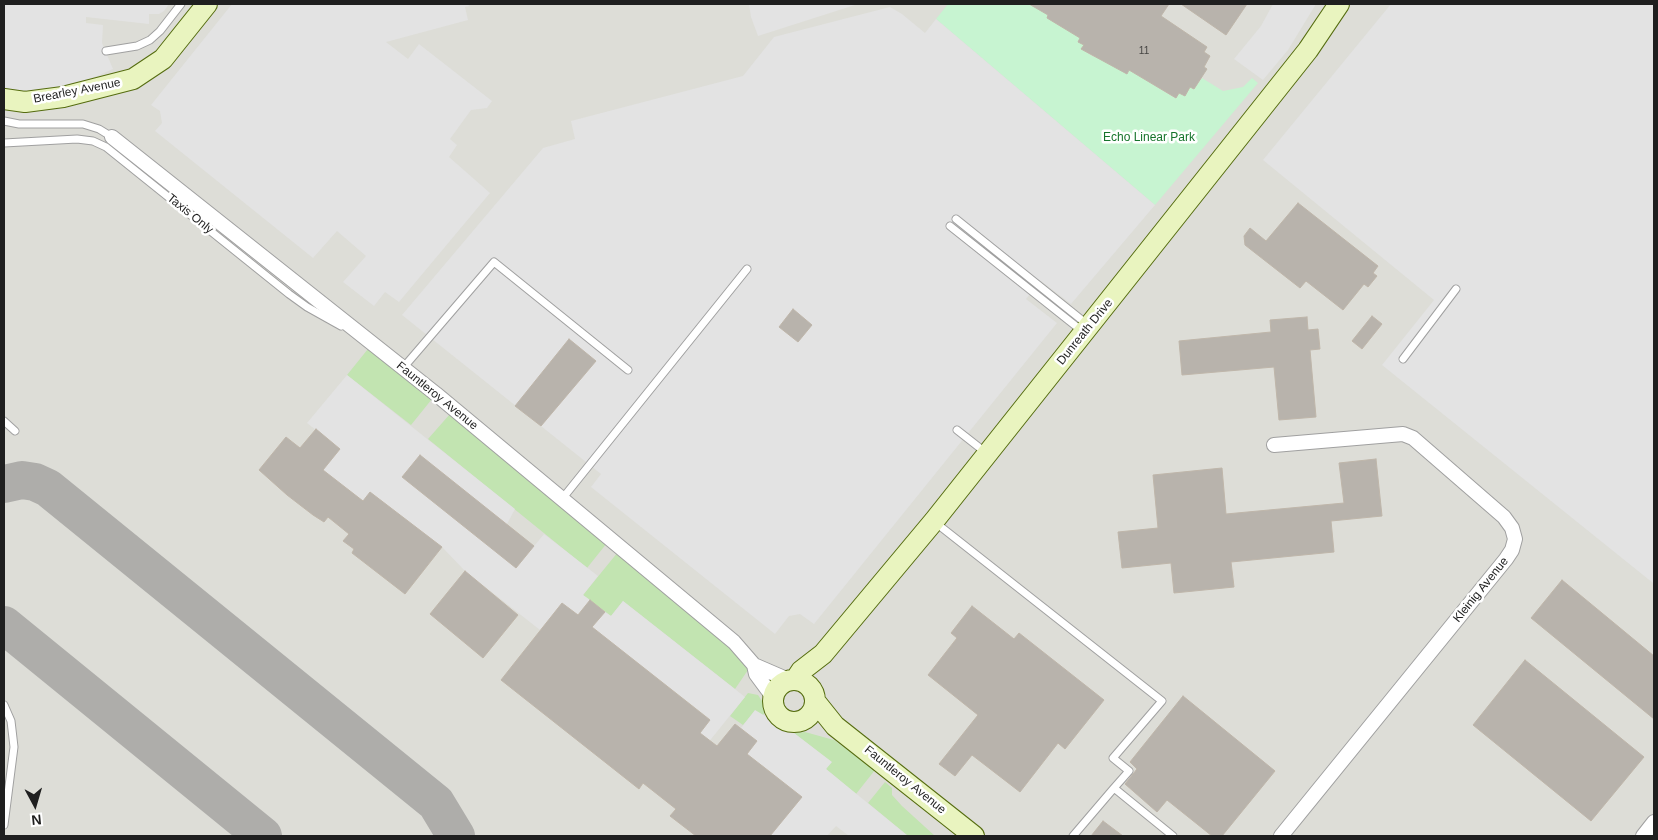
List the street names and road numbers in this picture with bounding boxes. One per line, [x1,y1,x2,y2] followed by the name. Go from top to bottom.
[32,75,122,107] street label: Brearley Avenue
[164,191,216,237] street label: Taxis Only
[1054,296,1116,368] street label: Dunreath Drive
[393,359,481,433] street label: Fauntleroy Avenue
[1450,554,1512,626] street label: Kleinig Avenue
[861,743,949,817] street label: Fauntleroy Avenue

